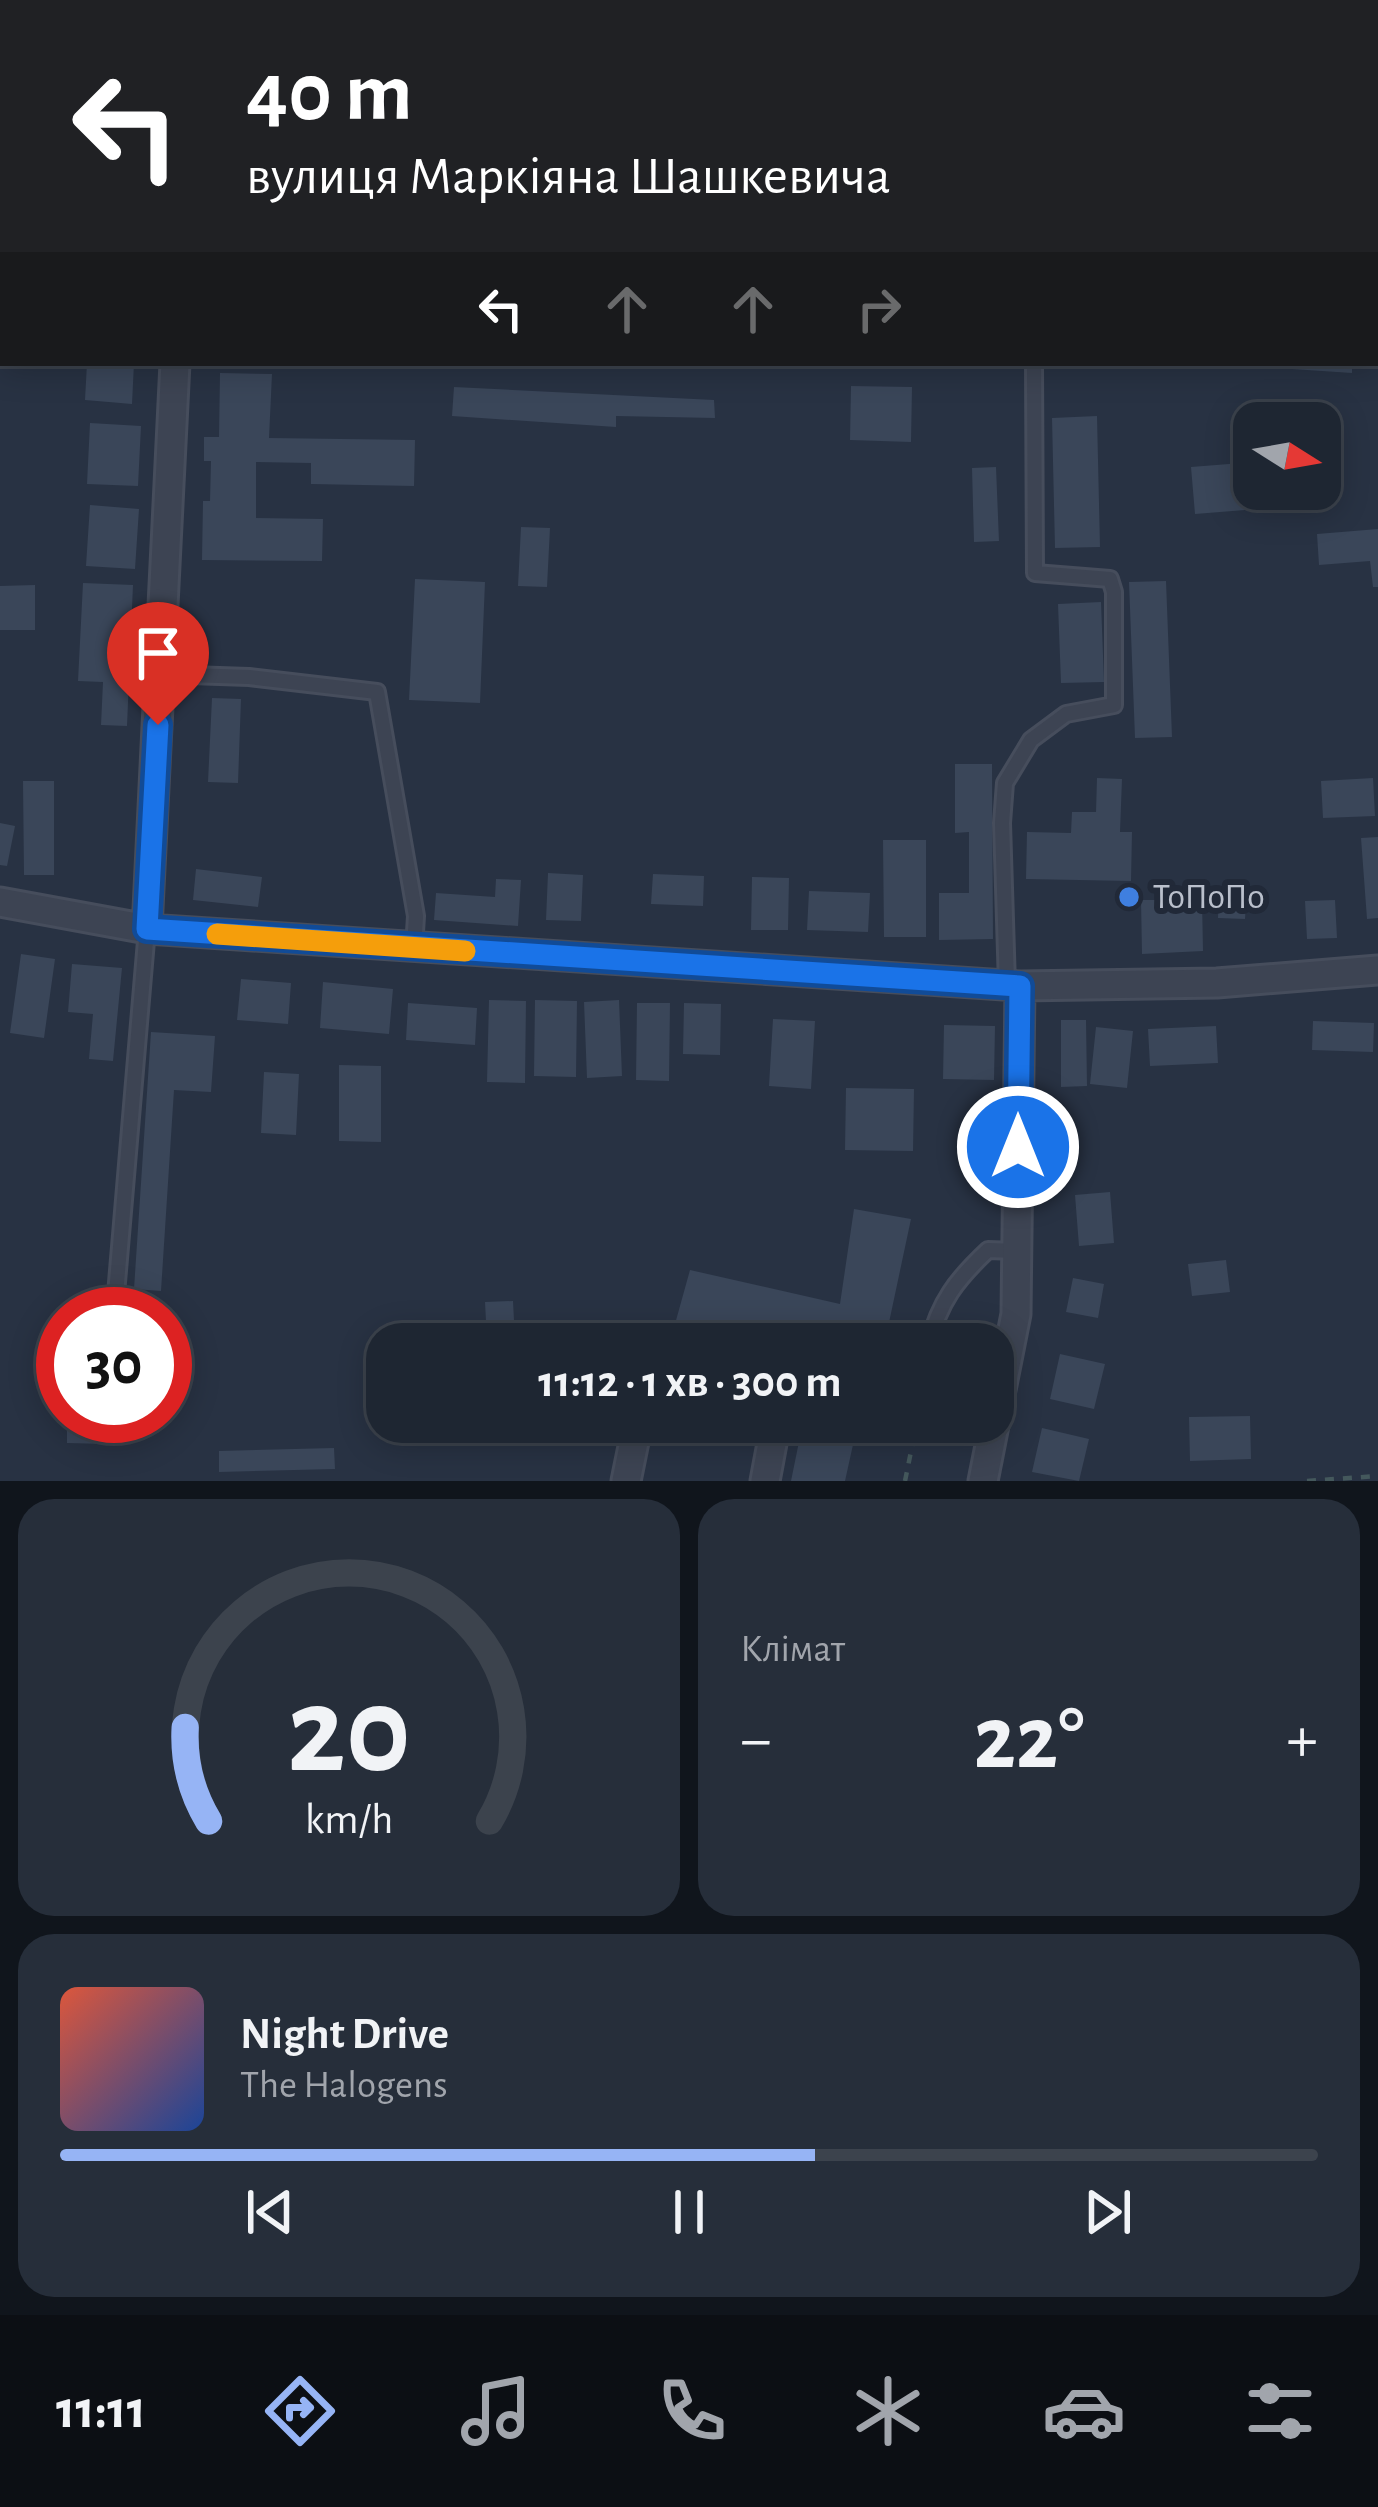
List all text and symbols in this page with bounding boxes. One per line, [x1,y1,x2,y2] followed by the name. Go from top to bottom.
[48,48,204,204] icon: left
[246,52,413,136] text: 40 m
[246,150,891,204] text: вулиця Маркіяна Шашкевича
[468,276,534,342] icon: left
[594,276,660,342] icon: ahead
[720,276,786,342] icon: ahead
[846,276,912,342] icon: right
[1233,402,1341,510] north arrow
[1233,402,1341,510] map controls
[107,602,209,725] pin
[125,620,191,686] icon: arrive
[1153,879,1265,915] place label: ТоПоПо
[1116,884,1142,910] marker: ТоПоПо
[955,1084,1081,1210] position arrow
[36,1287,192,1443] speed limit sign: 30
[538,1360,842,1405] text: 11:12 · 1 хв · 300 m
[740,1630,845,1669] text: Клімат
[287,1670,411,1795] text: 20
[973,1695,1085,1785] text: 22°
[740,1707,772,1773] text: −
[1286,1707,1318,1773] text: +
[305,1798,393,1841] text: km/h
[240,2012,449,2057] text: Night Drive
[240,2066,448,2105] text: The Halogens
[237,2179,303,2245] icon: previous
[656,2179,722,2245] icon: pause
[1075,2179,1141,2245] icon: next
[258,2369,342,2453] icon: directions
[454,2369,538,2453] icon: music
[650,2369,734,2453] icon: phone
[846,2369,930,2453] icon: climate
[1042,2369,1126,2453] icon: car
[1238,2369,1322,2453] icon: filters
[56,2384,146,2438] text: 11:11

